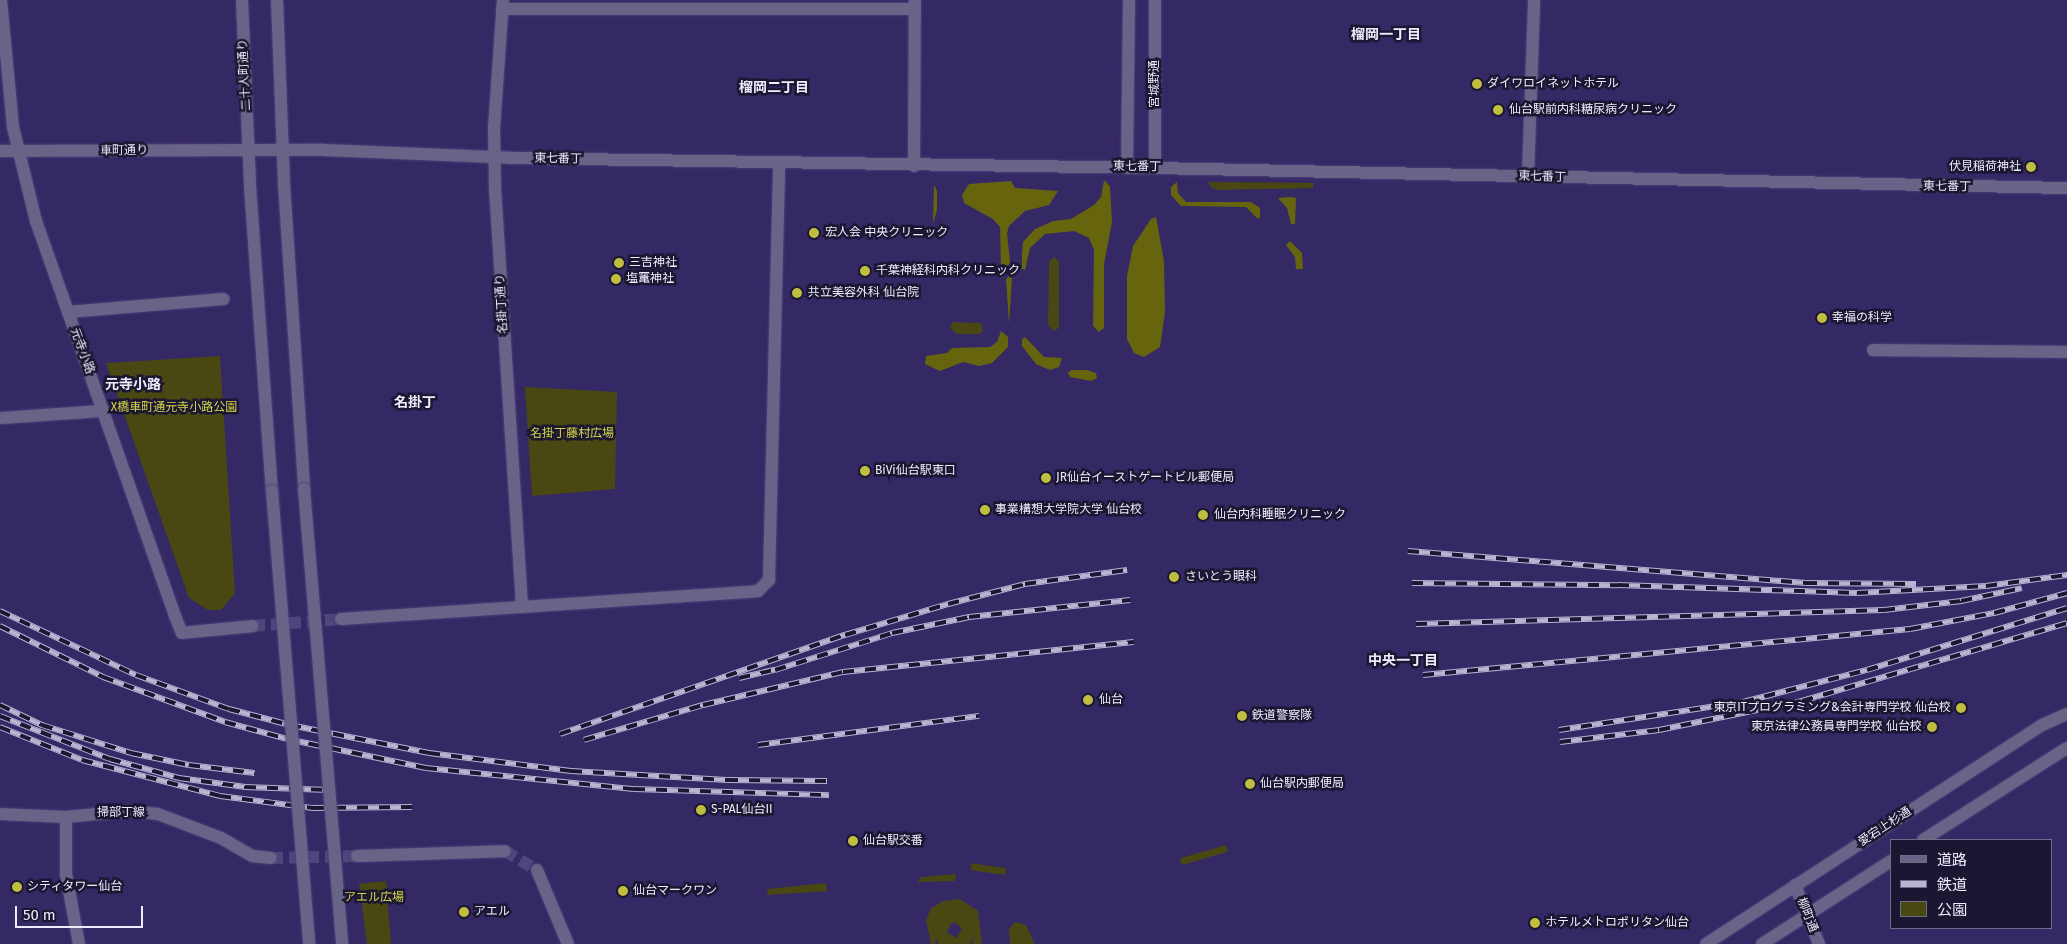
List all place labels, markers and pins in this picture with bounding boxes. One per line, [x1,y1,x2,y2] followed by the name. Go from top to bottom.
[1487,77,1619,91] place label: ダイワロイネットホテル
[1471,78,1483,90] marker: ダイワロイネットホテル
[1491,103,1505,117] marker: 仙台駅前内科糖尿病クリニック
[1509,103,1677,117] place label: 仙台駅前内科糖尿病クリニック
[1949,160,2021,174] place label: 伏見稲荷神社
[2025,161,2037,173] marker: 伏見稲荷神社
[807,226,821,240] marker: 宏人会 中央クリニック
[825,226,948,240] place label: 宏人会 中央クリニック
[629,256,677,270] place label: 三吉神社
[613,257,625,269] marker: 三吉神社
[858,264,872,278] marker: 千葉神経科内科クリニック
[876,264,1020,278] place label: 千葉神経科内科クリニック
[626,272,674,286] place label: 塩竃神社
[610,273,622,285] marker: 塩竃神社
[790,286,804,300] marker: 共立美容外科 仙台院
[808,286,919,300] place label: 共立美容外科 仙台院
[1832,311,1892,325] place label: 幸福の科学
[1816,312,1828,324] marker: 幸福の科学
[875,464,956,478] place label: BiVi仙台駅東口
[859,465,871,477] marker: BiVi仙台駅東口
[1056,471,1235,485] place label: JR仙台イーストゲートビル郵便局
[1040,472,1052,484] marker: JR仙台イーストゲートビル郵便局
[995,503,1142,517] place label: 事業構想大学院大学 仙台校
[979,504,991,516] marker: 事業構想大学院大学 仙台校
[1196,508,1210,522] marker: 仙台内科睡眠クリニック
[1214,508,1346,522] place label: 仙台内科睡眠クリニック
[1167,570,1181,584] marker: さいとう眼科
[1185,570,1257,584] place label: さいとう眼科
[1081,693,1095,707] marker: 仙台
[1099,693,1123,707] place label: 仙台
[1713,701,1951,715] place label: 東京ITプログラミング&会計専門学校 仙台校
[1955,702,1967,714] marker: 東京ITプログラミング&会計専門学校 仙台校
[1252,709,1312,723] place label: 鉄道警察隊
[1236,710,1248,722] marker: 鉄道警察隊
[1751,720,1922,734] place label: 東京法律公務員専門学校 仙台校
[1926,721,1938,733] marker: 東京法律公務員専門学校 仙台校
[1260,777,1344,791] place label: 仙台駅内郵便局
[1244,778,1256,790] marker: 仙台駅内郵便局
[711,803,773,817] place label: S-PAL仙台II
[695,804,707,816] marker: S-PAL仙台II
[863,834,923,848] place label: 仙台駅交番
[847,835,859,847] marker: 仙台駅交番
[27,880,123,894] place label: シティタワー仙台
[11,881,23,893] marker: シティタワー仙台
[633,884,717,898] place label: 仙台マークワン
[617,885,629,897] marker: 仙台マークワン
[474,905,510,919] place label: アエル
[458,906,470,918] marker: アエル
[1545,916,1689,930] place label: ホテルメトロポリタン仙台
[1529,917,1541,929] marker: ホテルメトロポリタン仙台

